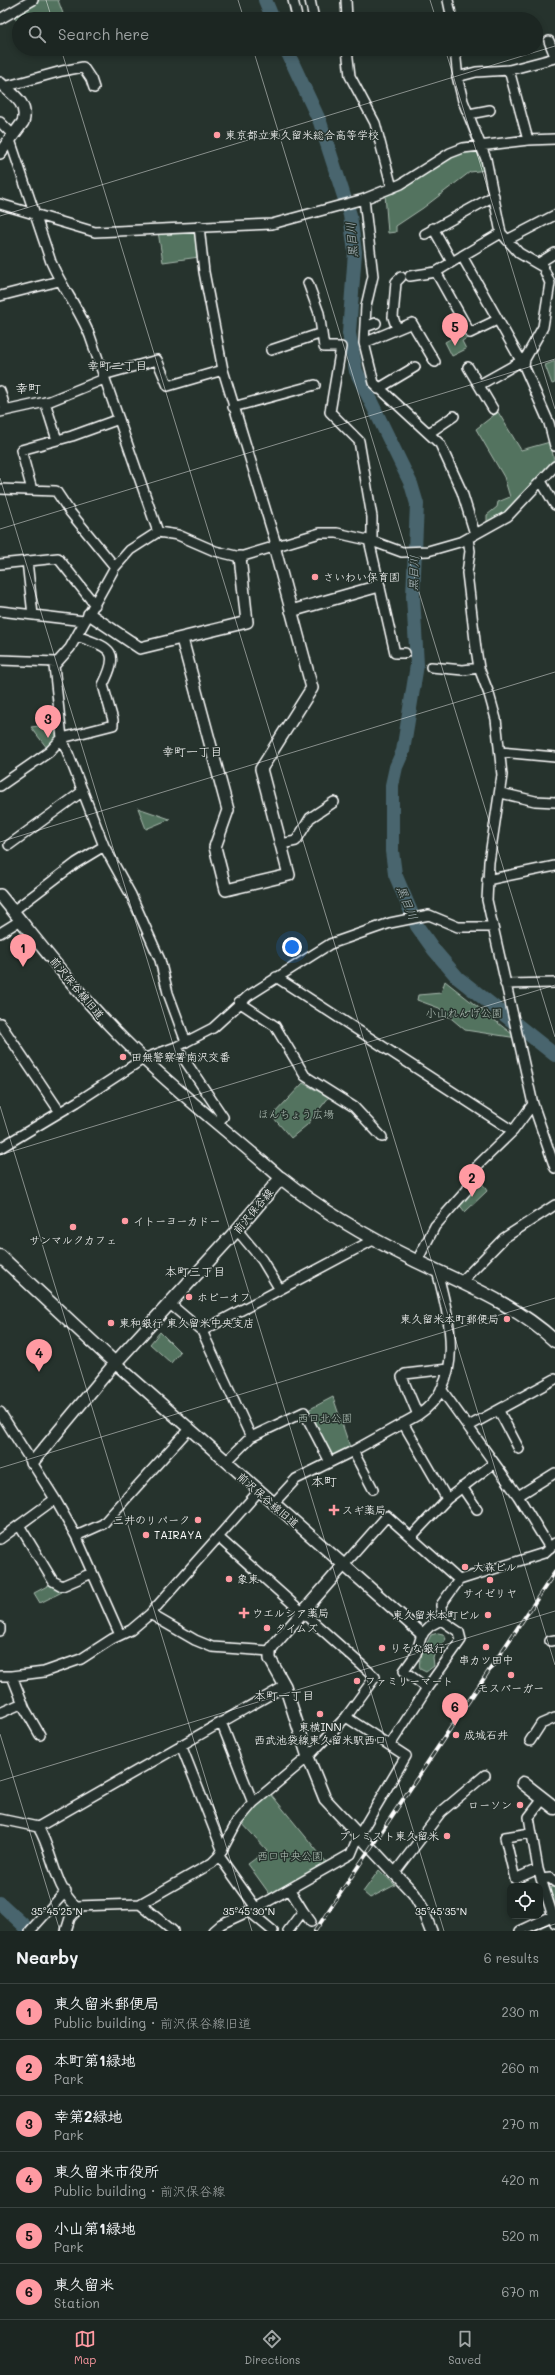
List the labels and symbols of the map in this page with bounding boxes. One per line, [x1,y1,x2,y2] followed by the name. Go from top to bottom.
[225,127,379,142] place label: 東京都立東久留米総合高等学校
[212,130,222,140] marker: 東京都立東久留米総合高等学校
[341,221,361,259] water label: 黒目川
[442,313,468,346] pin: 5
[87,357,147,373] district label: 幸町二丁目
[15,379,41,396] district label: 幸町
[404,555,422,591] water label: 黒目川
[323,569,400,584] place label: さいわい保育園
[310,572,320,582] marker: さいわい保育園
[35,705,61,738] pin: 3
[162,743,222,759] district label: 幸町一丁目
[394,883,422,922] water label: 黒目川
[10,934,36,967] pin: 1
[282,937,302,957] your location
[47,953,108,1022] street label: 前沢保谷線旧道
[426,1005,503,1020] park label: 小山れんげ公園
[131,1049,230,1064] place label: 田無警察署南沢交番
[118,1052,128,1062] marker: 田無警察署南沢交番
[258,1106,334,1121] park label: ほんちょう広場
[459,1164,485,1197] pin: 2
[229,1185,276,1237] street label: 前沢保谷線
[133,1213,220,1228] place label: イトーヨーカドー
[120,1216,130,1226] marker: イトーヨーカドー
[68,1222,78,1232] marker: サンマルクカフェ
[29,1232,117,1247] place label: サンマルクカフェ
[165,1263,225,1279] district label: 本町三丁目
[197,1289,251,1304] place label: ホビーオフ
[184,1292,194,1302] marker: ホビーオフ
[400,1311,499,1326] place label: 東久留米本町郵便局
[502,1314,512,1324] marker: 東久留米本町郵便局
[119,1315,255,1330] place label: 東和銀行 東久留米中央支店
[106,1318,116,1328] marker: 東和銀行 東久留米中央支店
[26,1339,52,1372] pin: 4
[298,1410,353,1425] park label: 西口北公園
[234,1469,302,1531] street label: 前沢保谷線旧道
[311,1472,337,1489] district label: 本町
[342,1502,386,1517] place label: スギ薬局
[329,1505,339,1515] marker: スギ薬局
[113,1512,190,1527] place label: 三井のリパーク
[193,1515,203,1525] marker: 三井のリパーク
[154,1527,202,1542] place label: TAIRAYA
[141,1530,151,1540] marker: TAIRAYA
[473,1559,517,1574] place label: 大森ビル
[460,1562,470,1572] marker: 大森ビル
[237,1571,259,1586] place label: 象東
[224,1574,234,1584] marker: 象東
[485,1575,495,1585] marker: サイゼリヤ
[463,1585,517,1600] place label: サイゼリヤ
[252,1605,329,1620] place label: ウエルシア薬局
[392,1607,480,1622] place label: 東久留米本町ビル
[239,1608,249,1618] marker: ウエルシア薬局
[483,1610,493,1620] marker: 東久留米本町ビル
[275,1620,318,1635] place label: タイムズ
[262,1623,272,1633] marker: タイムズ
[390,1640,445,1655] place label: りそな銀行
[481,1642,491,1652] marker: 串カツ田中
[377,1643,387,1653] marker: りそな銀行
[459,1652,514,1667] place label: 串カツ田中
[506,1670,516,1680] marker: モスバーガー
[365,1673,453,1688] place label: ファミリーマート
[352,1676,362,1686] marker: ファミリーマート
[478,1680,544,1695] place label: モスバーガー
[254,1687,314,1703] district label: 本町一丁目
[442,1693,468,1726] pin: 6
[315,1709,325,1719] marker: 東横INN 西武池袋線東久留米駅西口
[254,1719,386,1747] place label: 東横INN 西武池袋線東久留米駅西口
[464,1727,508,1742] place label: 成城石井
[451,1730,461,1740] marker: 成城石井
[468,1797,512,1812] place label: ローソン
[515,1800,525,1810] marker: ローソン
[339,1828,439,1843] place label: プレミスト東久留米
[442,1831,452,1841] marker: プレミスト東久留米
[257,1848,323,1863] park label: 西口中央公園
[31,1904,83,1918] text: 35°45'25"N
[223,1904,275,1918] text: 35°45'30"N
[415,1904,467,1918] text: 35°45'35"N

